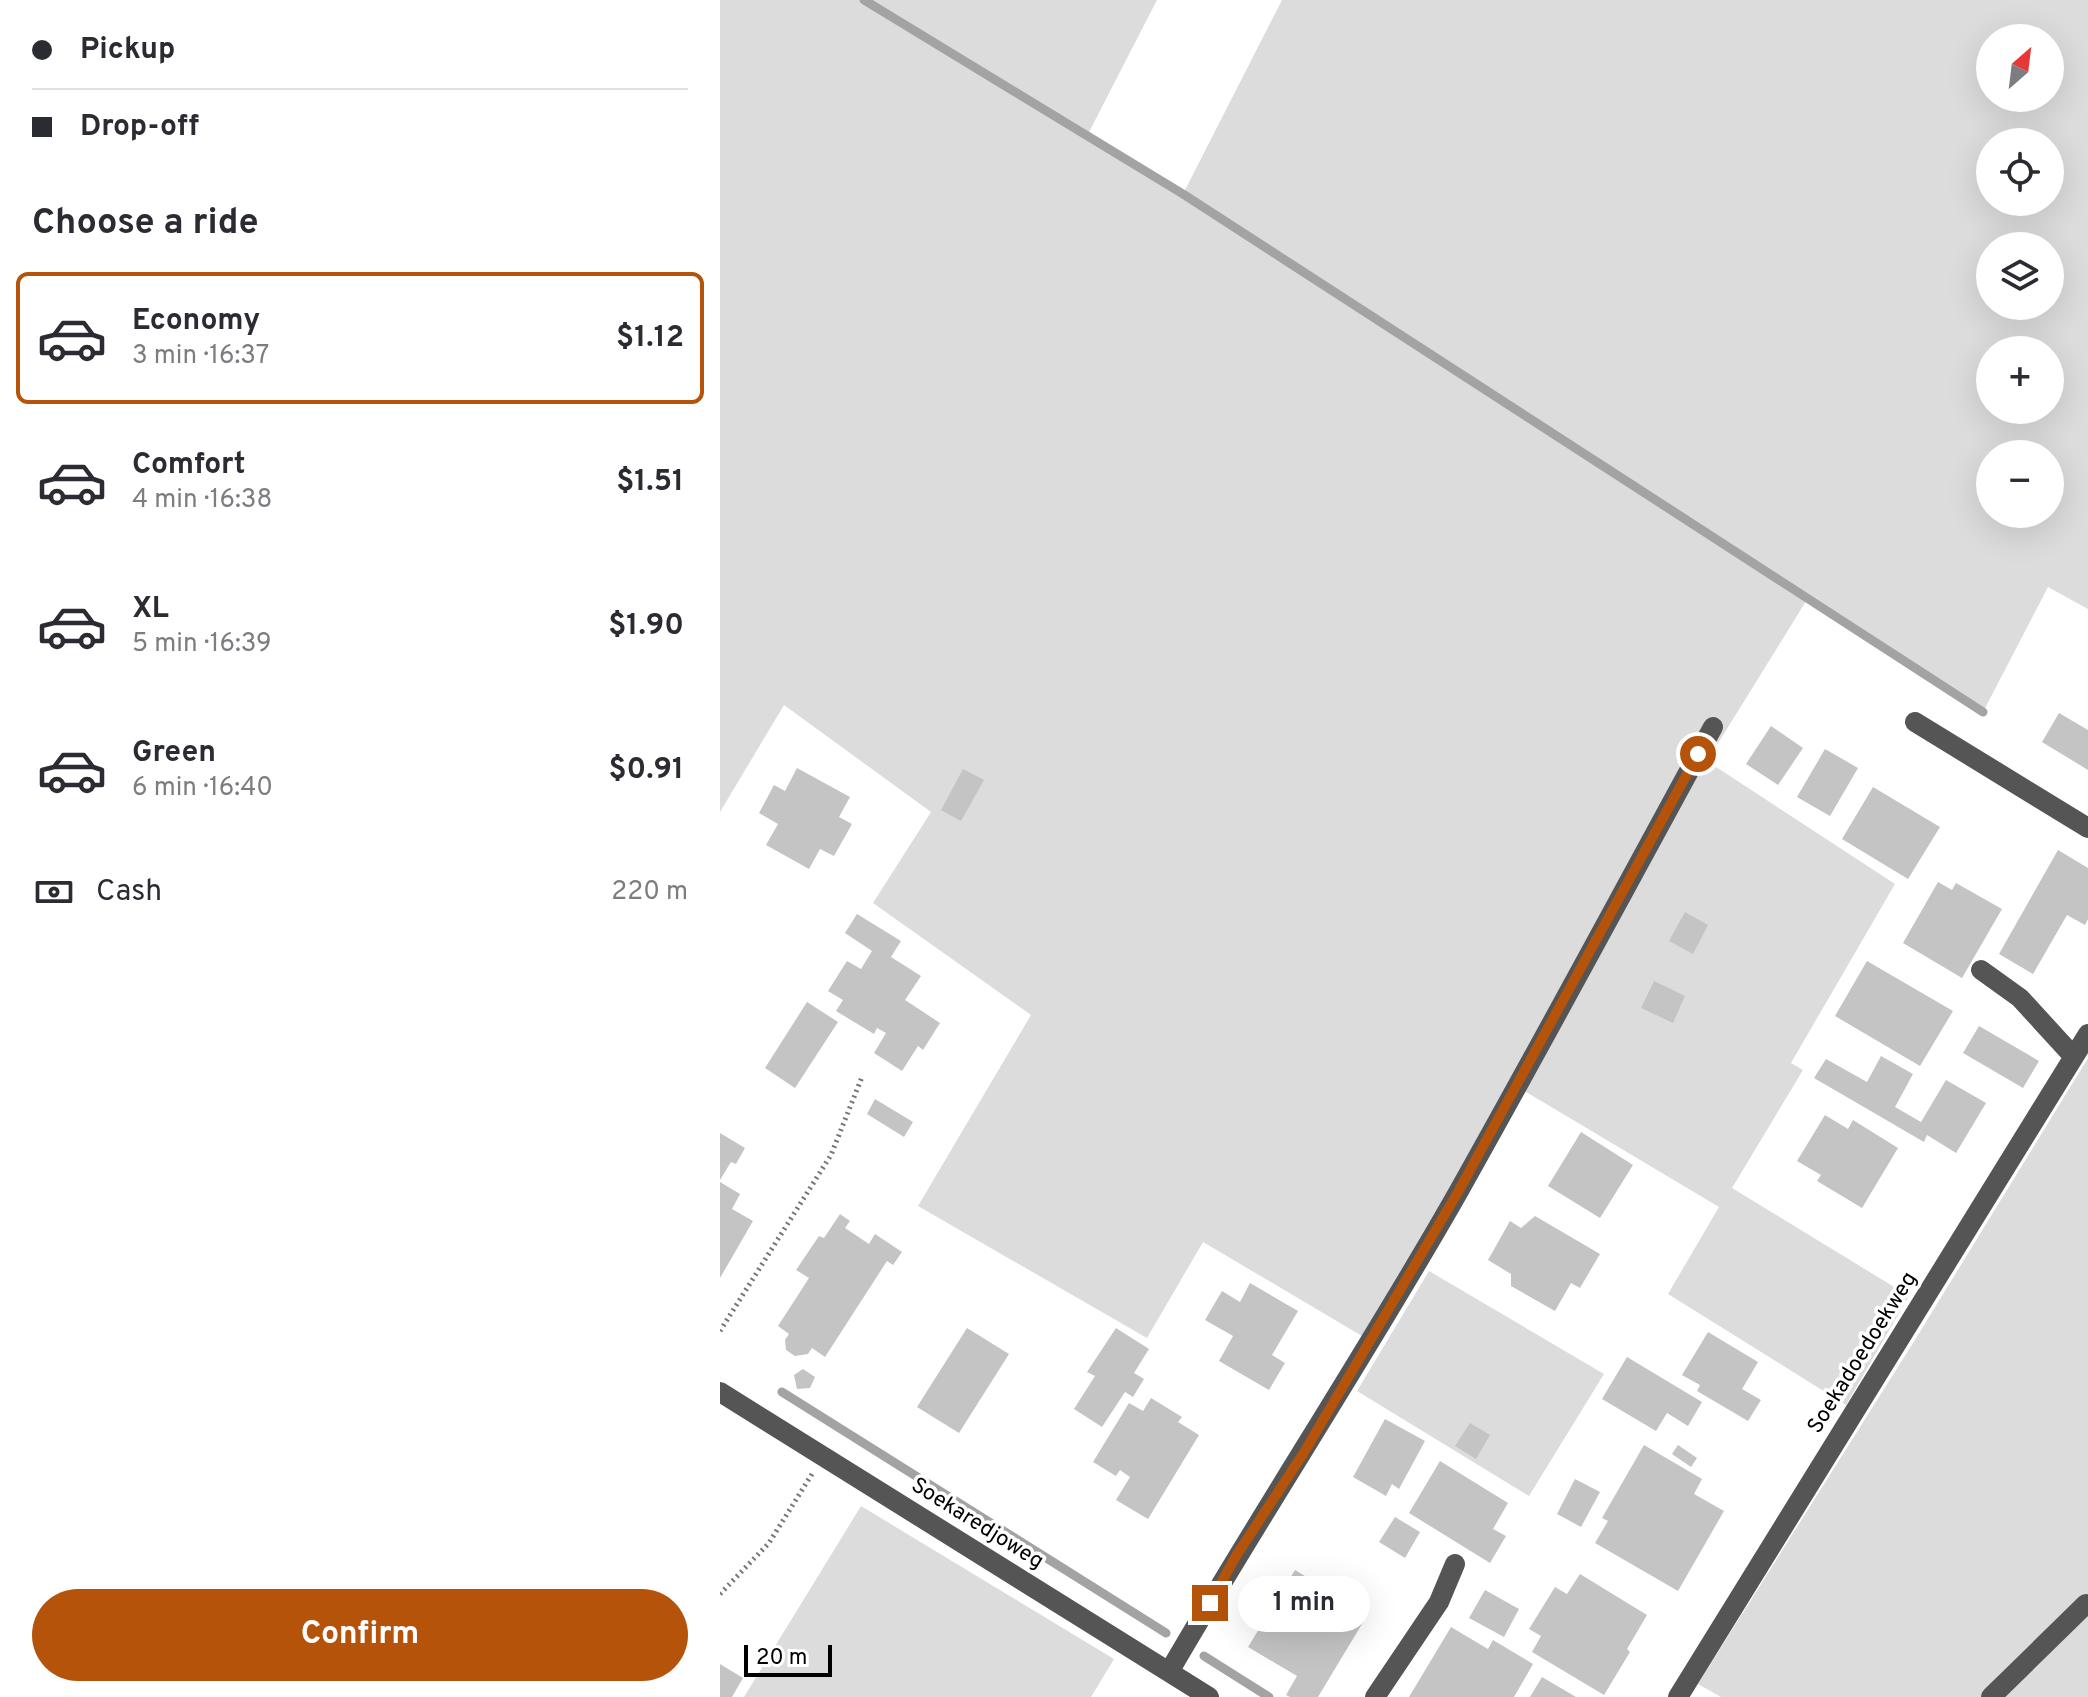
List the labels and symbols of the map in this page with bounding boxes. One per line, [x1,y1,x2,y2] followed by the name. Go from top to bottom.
[1976,24,2064,112] north arrow
[1680,736,1716,772] route start
[1802,1267,1924,1439] street label: Soekadoedoekweg
[906,1472,1048,1576] street label: Soekaredjoweg
[1238,1575,1370,1631] callout: 1 min
[1192,1585,1228,1621] route end
[744,1641,832,1677] scale bar

